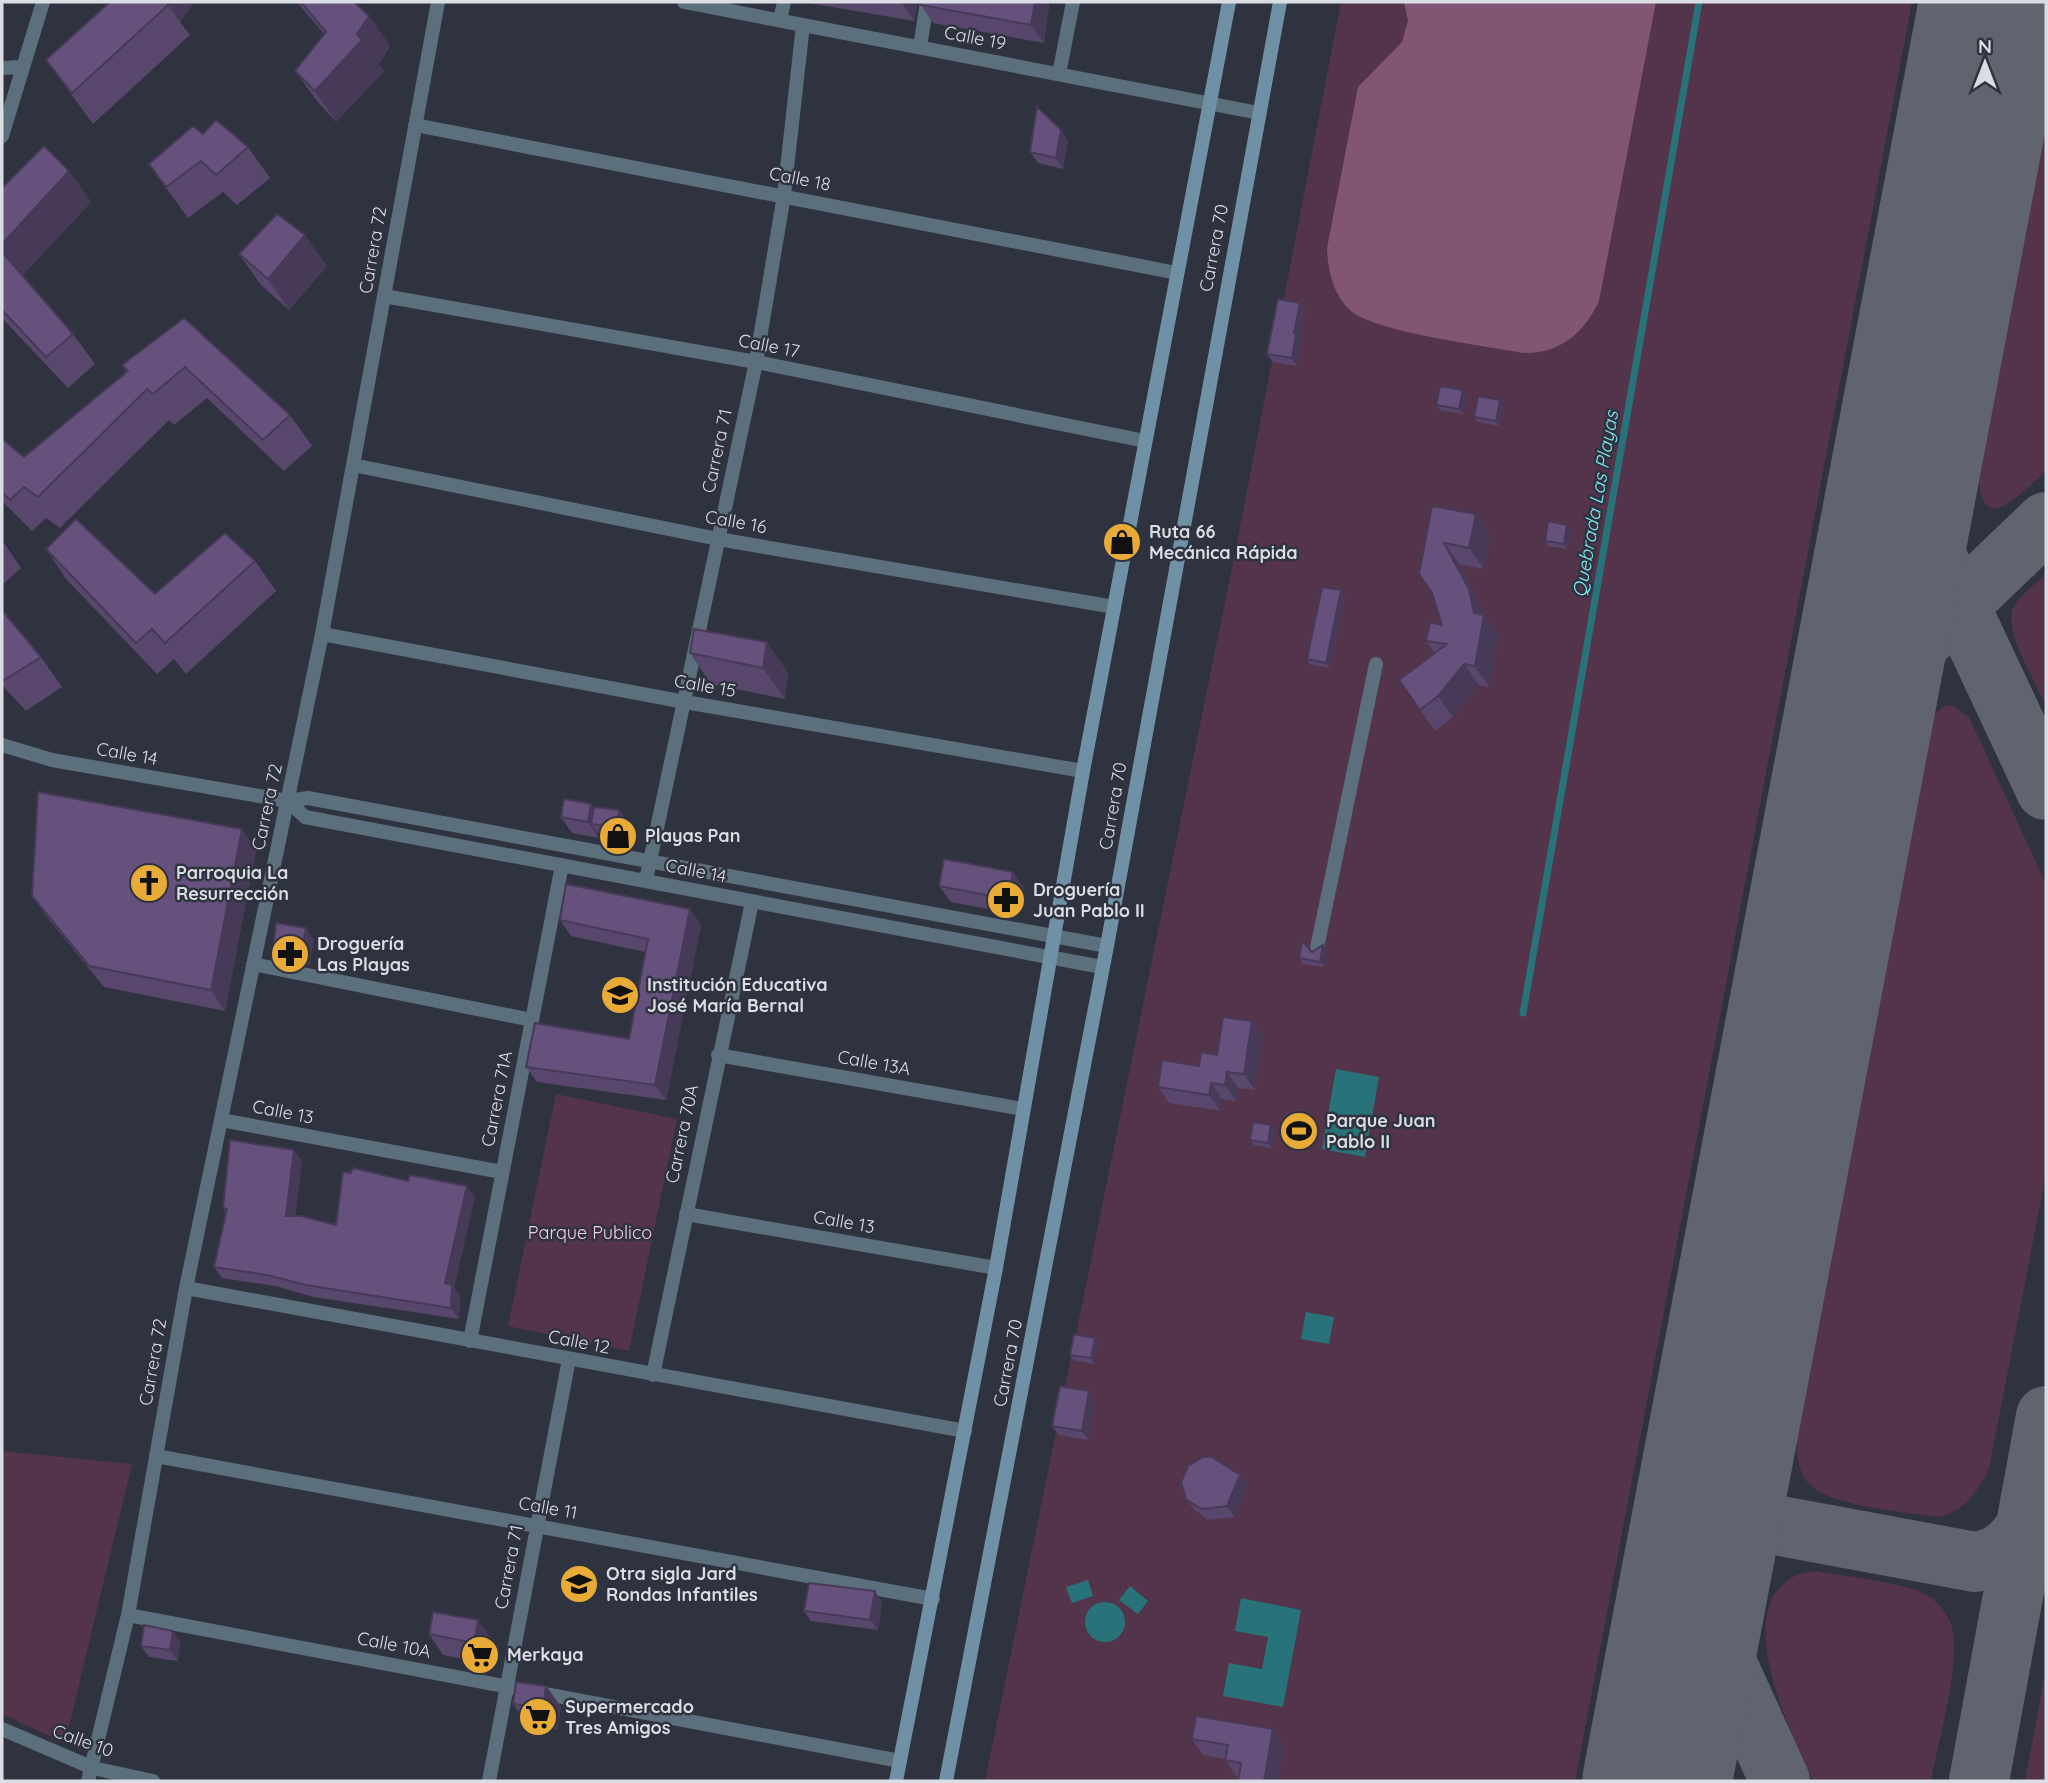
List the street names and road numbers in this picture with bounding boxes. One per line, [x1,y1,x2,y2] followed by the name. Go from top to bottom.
[942,20,1008,55] street label: Calle 19
[767,161,833,196] street label: Calle 18
[1194,202,1233,294] street label: Carrera 70
[354,205,391,295] street label: Carrera 72
[737,328,802,363] street label: Calle 17
[696,407,737,495] street label: Carrera 71
[703,505,769,538] street label: Calle 16
[672,669,738,702] street label: Calle 15
[95,737,159,770] street label: Calle 14
[1093,760,1132,852] street label: Carrera 70
[246,761,287,852] street label: Carrera 72
[664,853,729,888] street label: Calle 14
[836,1045,913,1080] street label: Calle 13A
[476,1049,517,1149] street label: Carrera 71A
[660,1082,703,1185] street label: Carrera 70A
[250,1094,316,1129] street label: Calle 13
[812,1205,877,1238] street label: Calle 13
[134,1317,171,1407] street label: Carrera 72
[988,1317,1027,1409] street label: Carrera 70
[546,1324,612,1359] street label: Calle 12
[517,1491,579,1524] street label: Calle 11
[489,1523,528,1611] street label: Carrera 71
[355,1626,433,1663] street label: Calle 10A
[50,1719,117,1762] street label: Calle 10

